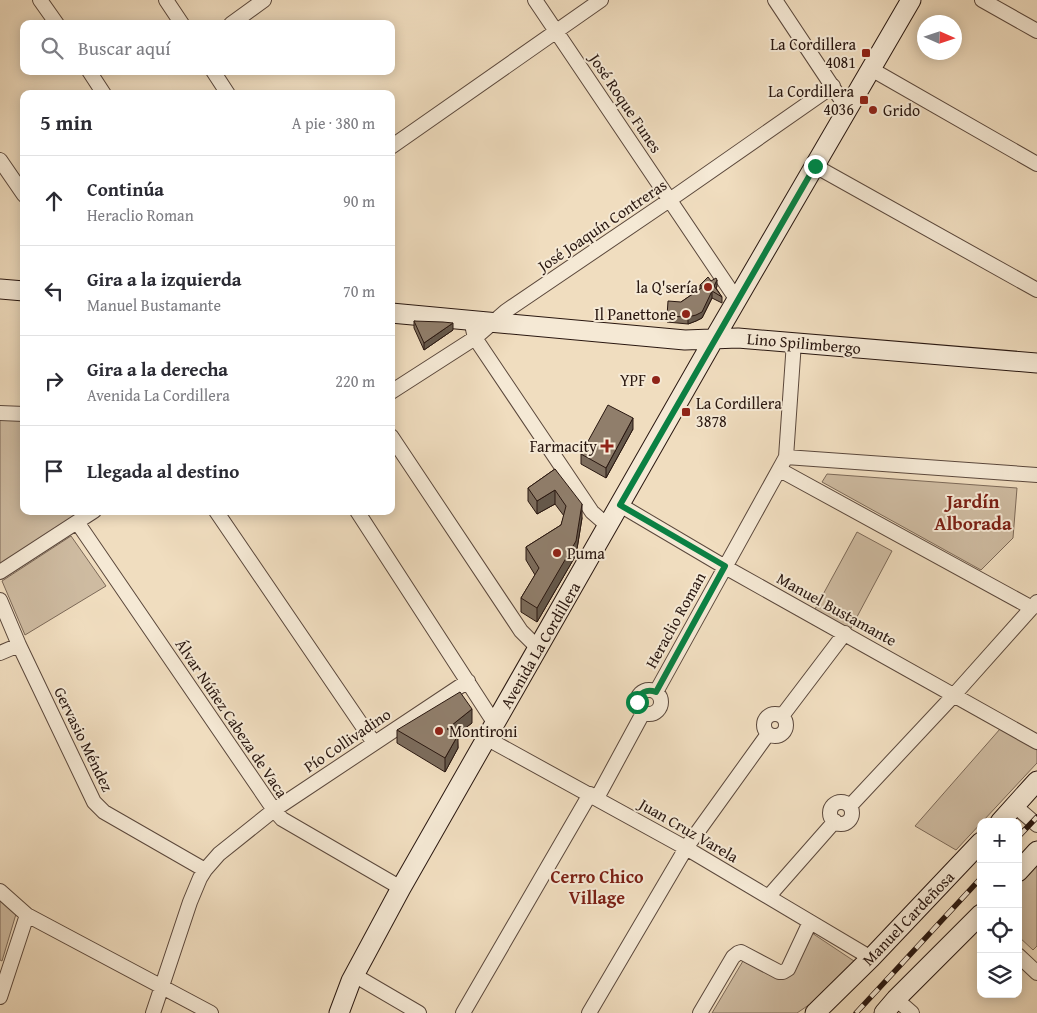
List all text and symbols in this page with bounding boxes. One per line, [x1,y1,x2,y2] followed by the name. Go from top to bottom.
[917,15,962,60] north arrow
[20,20,395,75] search box
[770,32,856,74] place label: La Cordillera 4081
[38,34,66,62] icon: search
[78,34,171,62] text: Buscar aquí
[583,47,668,158] street label: José Roque Funes
[860,47,872,59] marker: La Cordillera 4081
[768,79,854,121] place label: La Cordillera 4036
[858,94,870,106] marker: La Cordillera 4036
[883,98,920,122] place label: Grido
[867,104,879,116] marker: Grido
[40,107,92,138] text: 5 min
[292,111,375,135] text: A pie · 380 m
[804,155,827,178] route end
[531,173,671,278] street label: José Joaquín Contreras
[87,175,164,203] text: Continúa
[40,187,68,215] icon: ahead
[343,189,375,213] text: 90 m
[87,203,194,227] text: Heraclio Roman
[87,265,242,293] text: Gira a la izquierda
[636,275,698,299] place label: la Q'sería
[40,277,68,305] icon: left
[343,279,375,303] text: 70 m
[702,281,714,293] marker: la Q'sería
[87,293,221,317] text: Manuel Bustamante
[594,302,676,326] place label: Il Panettone
[680,308,692,320] marker: Il Panettone
[746,326,862,360] street label: Lino Spilimbergo
[87,355,228,383] text: Gira a la derecha
[40,367,68,395] icon: right
[620,368,646,392] place label: YPF
[335,369,375,393] text: 220 m
[650,374,662,386] marker: YPF
[87,383,230,407] text: Avenida La Cordillera
[696,391,782,433] place label: La Cordillera 3878
[680,406,692,418] marker: La Cordillera 3878
[530,434,597,458] place label: Farmacity
[601,440,613,452] marker: Farmacity
[40,457,68,485] icon: arrive
[87,457,239,485] text: Llegada al destino
[934,487,1012,537] district label: Jardín Alborada
[567,541,605,565] place label: Puma
[551,547,563,559] marker: Puma
[773,566,901,652] street label: Manuel Bustamante
[639,568,711,672] street label: Heraclio Roman
[494,577,586,713] street label: Avenida La Cordillera
[170,634,295,803] street label: Álvar Núñez Cabeza de Vaca
[48,683,120,795] street label: Gervasio Méndez
[626,691,649,714] route start
[299,702,395,778] street label: Pío Collivadino
[449,719,518,743] place label: Montironi
[433,725,445,737] marker: Montironi
[633,791,744,868] street label: Juan Cruz Varela
[977,818,1022,998] map controls
[977,818,1022,863] button: +
[550,863,644,911] district label: Cerro Chico Village
[977,863,1022,908] button: −
[856,865,960,971] street label: Manuel Cardeñosa
[977,908,1022,953] button: locate
[977,953,1022,998] button: layers

